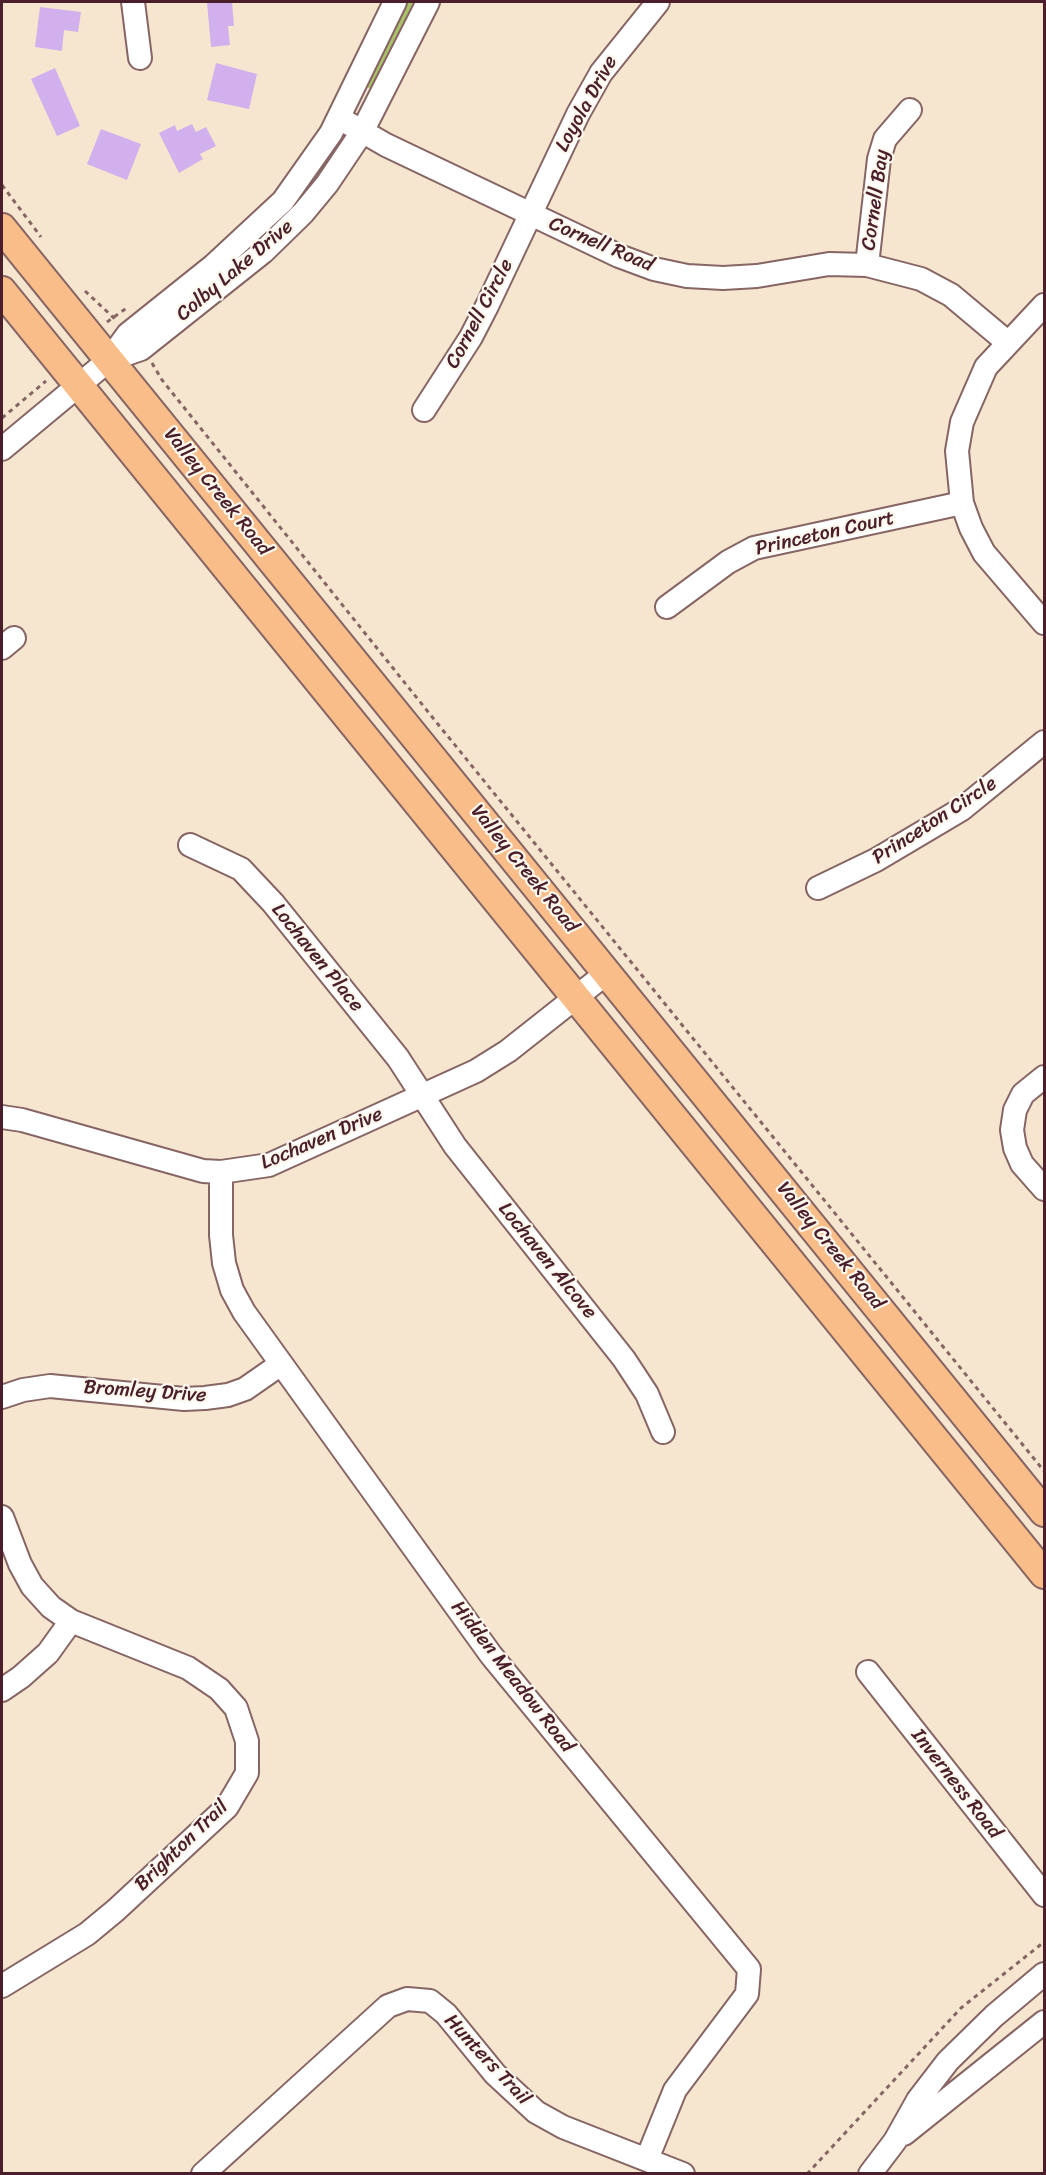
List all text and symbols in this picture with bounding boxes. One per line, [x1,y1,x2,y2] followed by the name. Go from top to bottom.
[551,52,623,156] street label: Loyola Drive
[857,148,895,252] street label: Cornell Bay
[545,212,657,278] street label: Cornell Road
[172,215,298,327] street label: Colby Lake Drive
[441,255,519,373] street label: Cornell Circle
[158,423,276,561] street label: Valley Creek Road
[753,506,897,562] street label: Princeton Court
[868,772,1002,870] street label: Princeton Circle
[465,800,583,938] street label: Valley Creek Road
[266,899,368,1017] street label: Lochaven Place
[257,1103,387,1175] street label: Lochaven Drive
[771,1177,889,1315] street label: Valley Creek Road
[493,1198,601,1324] street label: Lochaven Alcove
[83,1376,207,1408] street label: Bromley Drive
[445,1596,579,1758] street label: Hidden Meadow Road
[906,1724,1006,1844] street label: Inverness Road
[130,1795,234,1897] street label: Brighton Trail
[439,2009,535,2111] street label: Hunters Trail

